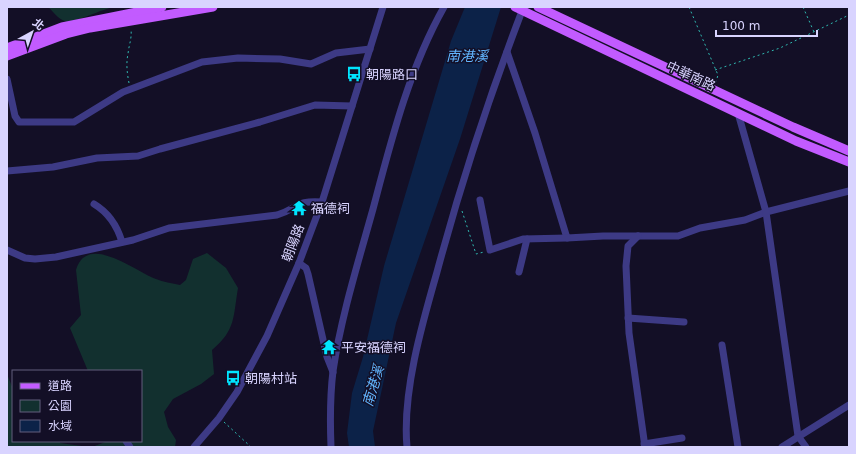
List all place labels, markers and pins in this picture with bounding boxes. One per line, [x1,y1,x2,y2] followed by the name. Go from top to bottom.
[345,65,363,83] bus stop icon: 朝陽路口
[366,67,418,82] place label: 朝陽路口
[290,199,308,217] temple icon: 福德祠
[311,201,350,216] place label: 福德祠
[320,338,338,356] temple icon: 平安福德祠
[341,340,406,355] place label: 平安福德祠
[224,369,242,387] bus stop icon: 朝陽村站
[245,371,297,386] place label: 朝陽村站

